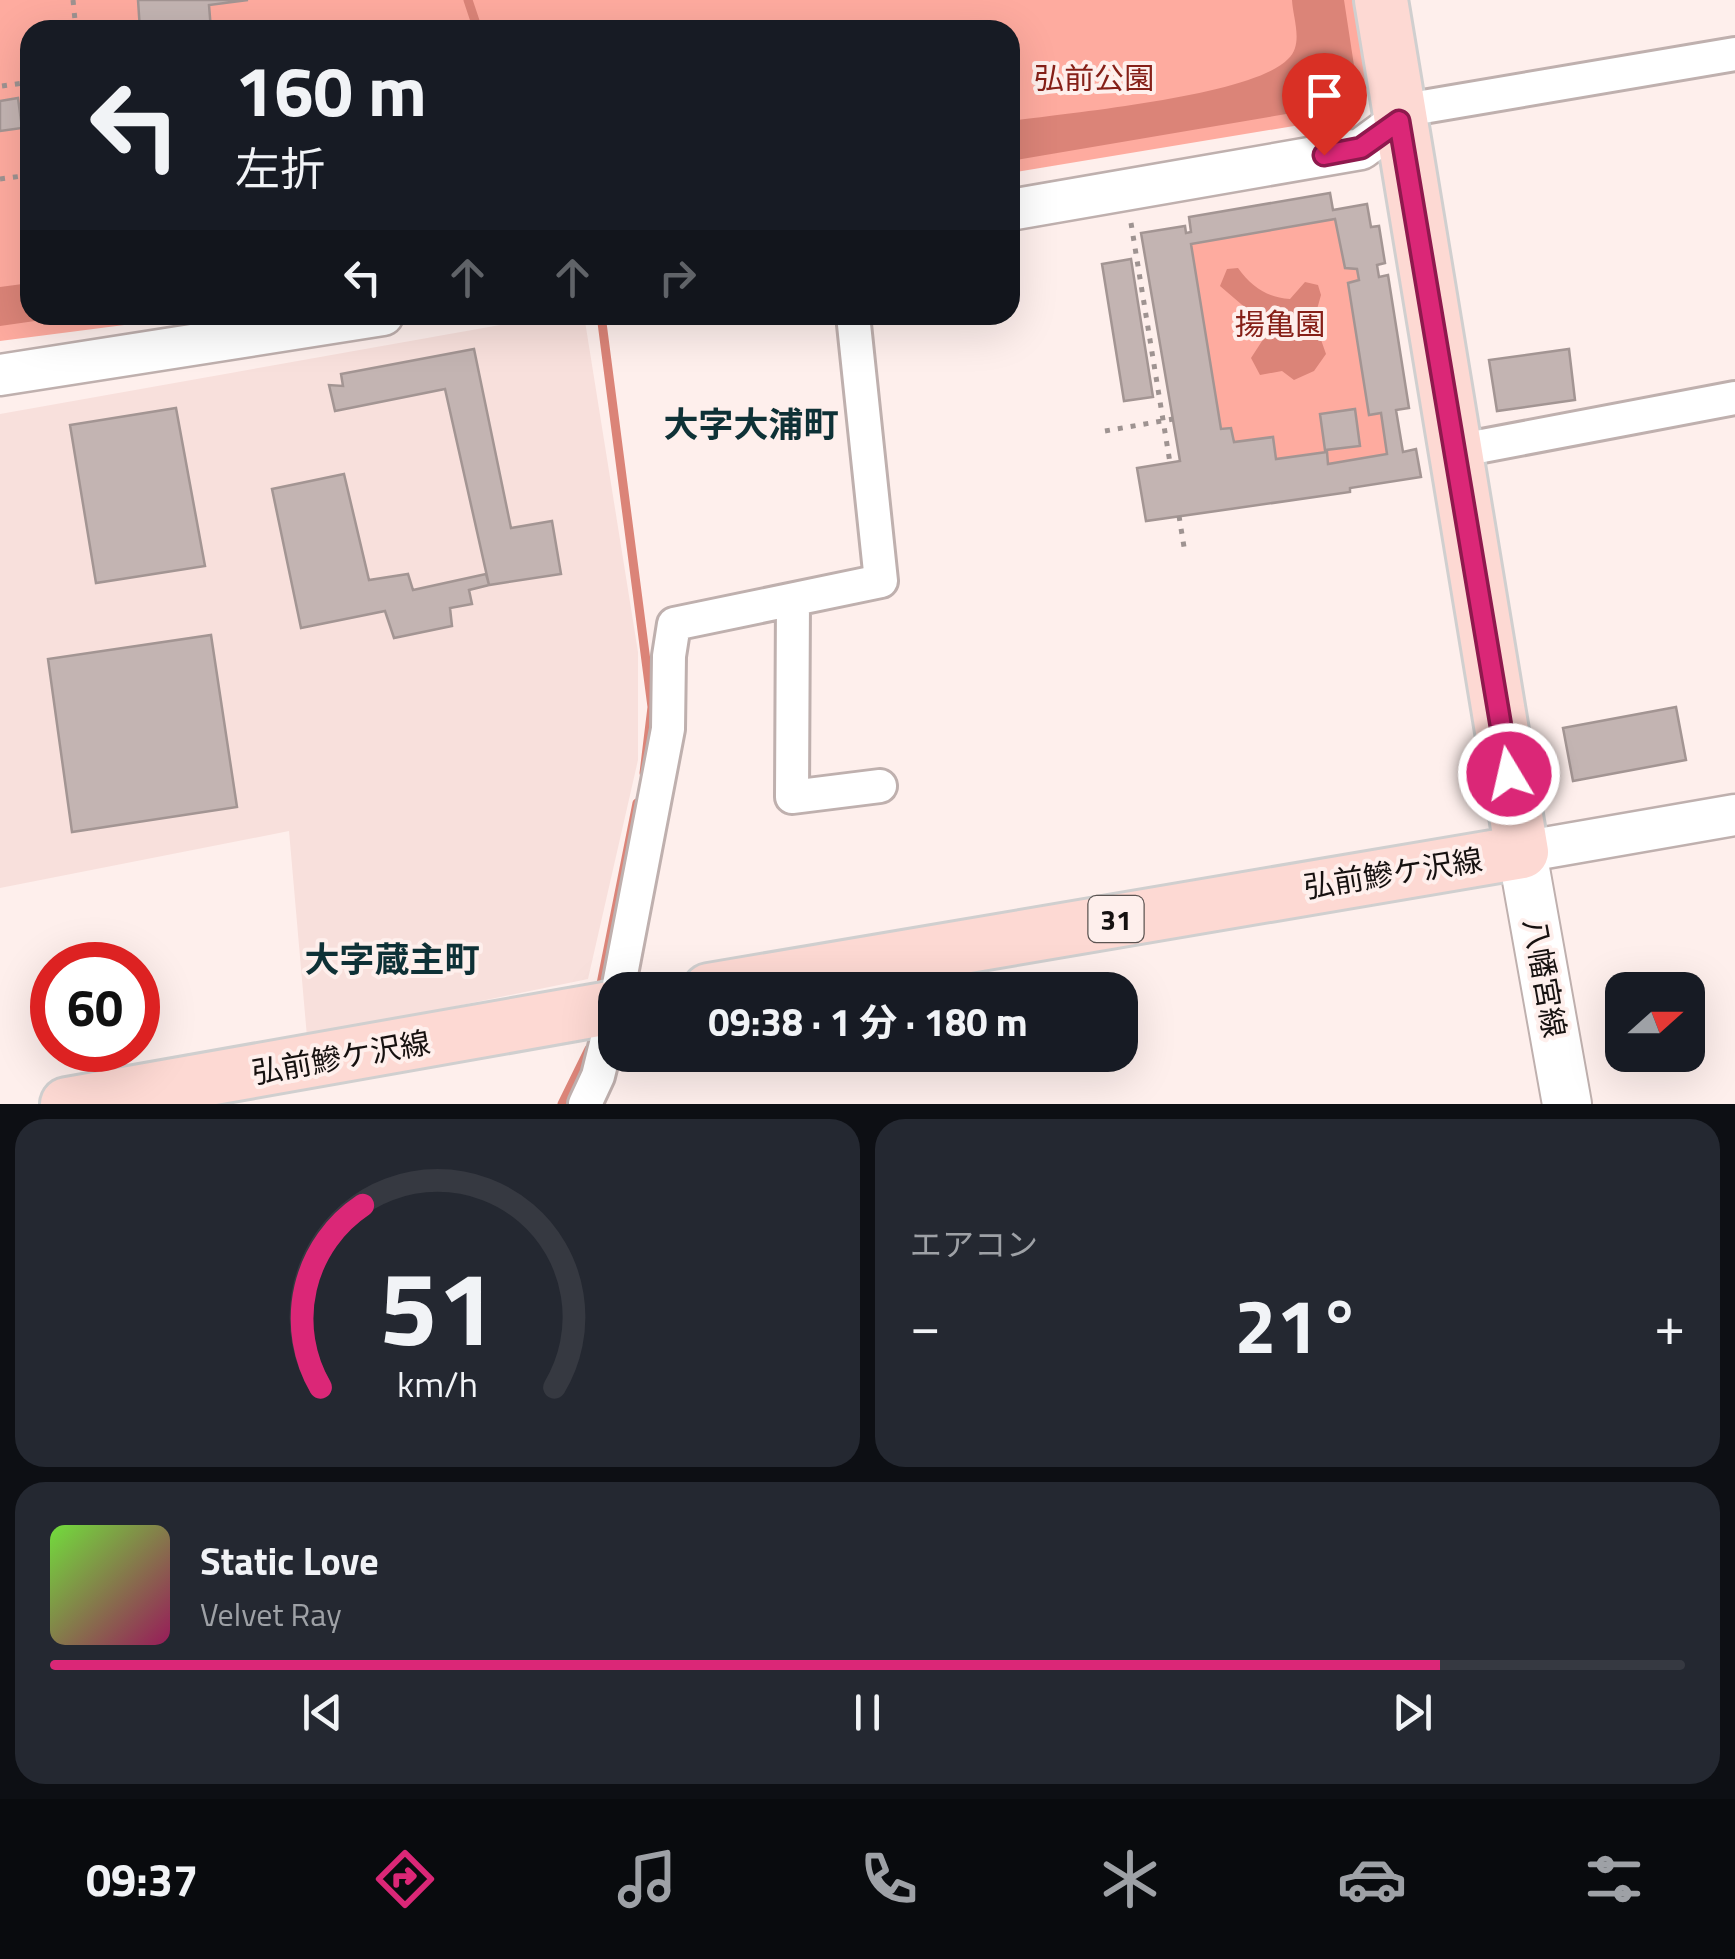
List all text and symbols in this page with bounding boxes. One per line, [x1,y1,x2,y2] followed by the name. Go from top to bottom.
[235,37,427,143] text: 160 m
[1282,53,1367,156] pin
[1034,55,1154,101] park label: 弘前公園
[70,60,200,190] icon: left
[1297,68,1352,123] icon: arrive
[235,134,325,202] text: 左折
[335,250,390,305] icon: left
[440,250,495,305] icon: ahead
[545,250,600,305] icon: ahead
[650,250,705,305] icon: right
[1235,301,1325,347] park label: 揚亀園
[663,397,839,451] district label: 大字大浦町
[1457,722,1561,826] position arrow
[1301,836,1485,910] street label: 弘前鰺ケ沢線
[1088,896,1144,942] road number: 31
[1512,915,1578,1041] street label: 八幡宮線
[304,932,480,986] district label: 大字蔵主町
[30,942,160,1072] speed limit sign: 60
[1605,972,1705,1072] north arrow
[1605,972,1705,1072] map controls
[708,993,1028,1051] text: 09:38 · 1 分 · 180 m
[248,1019,434,1095] street label: 弘前鰺ケ沢線
[910,1220,1038,1268] text: エアコン
[379,1227,496,1385] text: 51
[1234,1268,1361,1382] text: 21°
[910,1283,941,1366] text: −
[1654,1283,1685,1366] text: +
[397,1356,478,1411] text: km/h
[200,1532,379,1590] text: Static Love
[200,1590,342,1638] text: Velvet Ray
[295,1685,350,1740] icon: previous
[840,1685,895,1740] icon: pause
[1385,1685,1440,1740] icon: next
[370,1844,440,1914] icon: directions
[612,1844,682,1914] icon: music
[854,1844,924,1914] icon: phone
[1095,1844,1165,1914] icon: climate
[1337,1844,1407,1914] icon: car
[1579,1844,1649,1914] icon: filters
[86,1845,198,1913] text: 09:37

